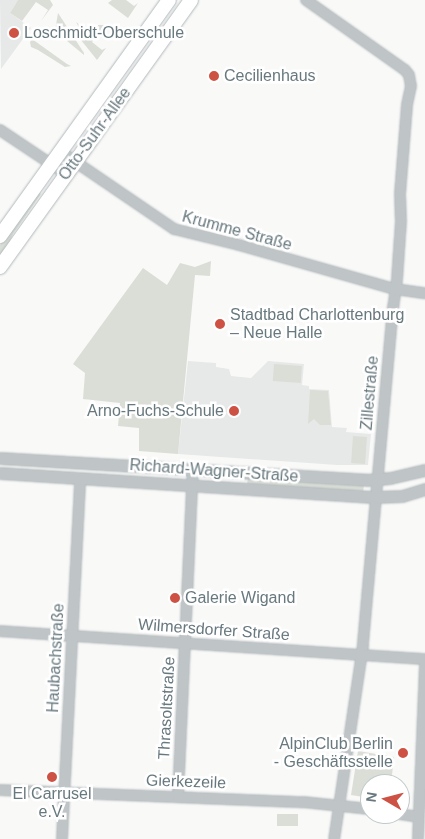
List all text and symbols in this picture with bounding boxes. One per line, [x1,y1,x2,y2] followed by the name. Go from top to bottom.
[24,23,184,43] place label: Loschmidt-Oberschule
[8,27,20,39] marker: Loschmidt-Oberschule
[224,66,316,86] place label: Cecilienhaus
[208,70,220,82] marker: Cecilienhaus
[55,84,135,184] street label: Otto-Suhr-Allee
[180,207,294,255] street label: Krumme Straße
[230,305,404,343] place label: Stadtbad Charlottenburg – Neue Halle
[214,318,226,330] marker: Stadtbad Charlottenburg – Neue Halle
[357,355,383,431] street label: Zillestraße
[87,401,224,421] place label: Arno-Fuchs-Schule
[228,405,240,417] marker: Arno-Fuchs-Schule
[129,456,299,486] street label: Richard-Wagner-Straße
[185,588,295,608] place label: Galerie Wigand
[169,592,181,604] marker: Galerie Wigand
[44,603,68,713] street label: Haubachstraße
[138,615,290,645] street label: Wilmersdorfer Straße
[155,656,179,760] street label: Thrasoltstraße
[274,734,393,772] place label: AlpinClub Berlin - Geschäftsstelle
[397,747,409,759] marker: AlpinClub Berlin - Geschäftsstelle
[46,771,58,783] marker: El Carrusel e.V.
[146,771,226,793] street label: Gierkezeile
[360,774,410,824] north arrow
[12,784,92,822] place label: El Carrusel e.V.
[363,791,380,803] text: N

